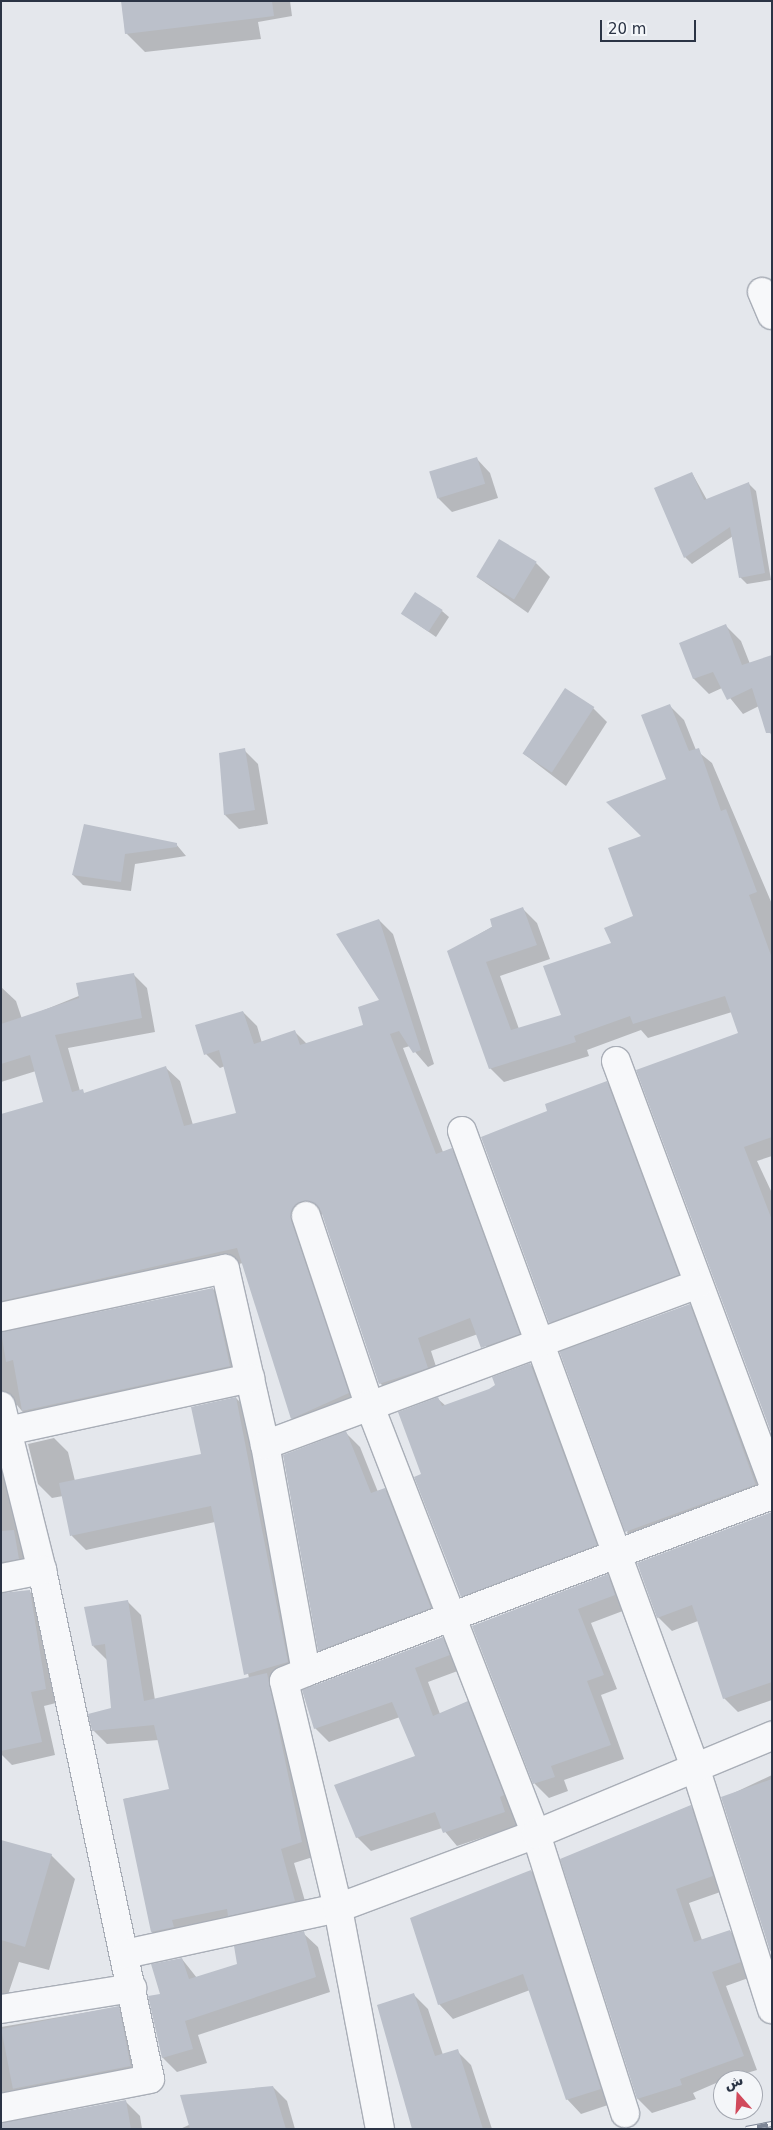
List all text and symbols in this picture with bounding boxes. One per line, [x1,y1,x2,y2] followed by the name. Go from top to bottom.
[603,10,699,42] scale bar
[608,20,646,38] text: 20 m
[713,2070,763,2120] north arrow
[722,2071,745,2092] text: ش

